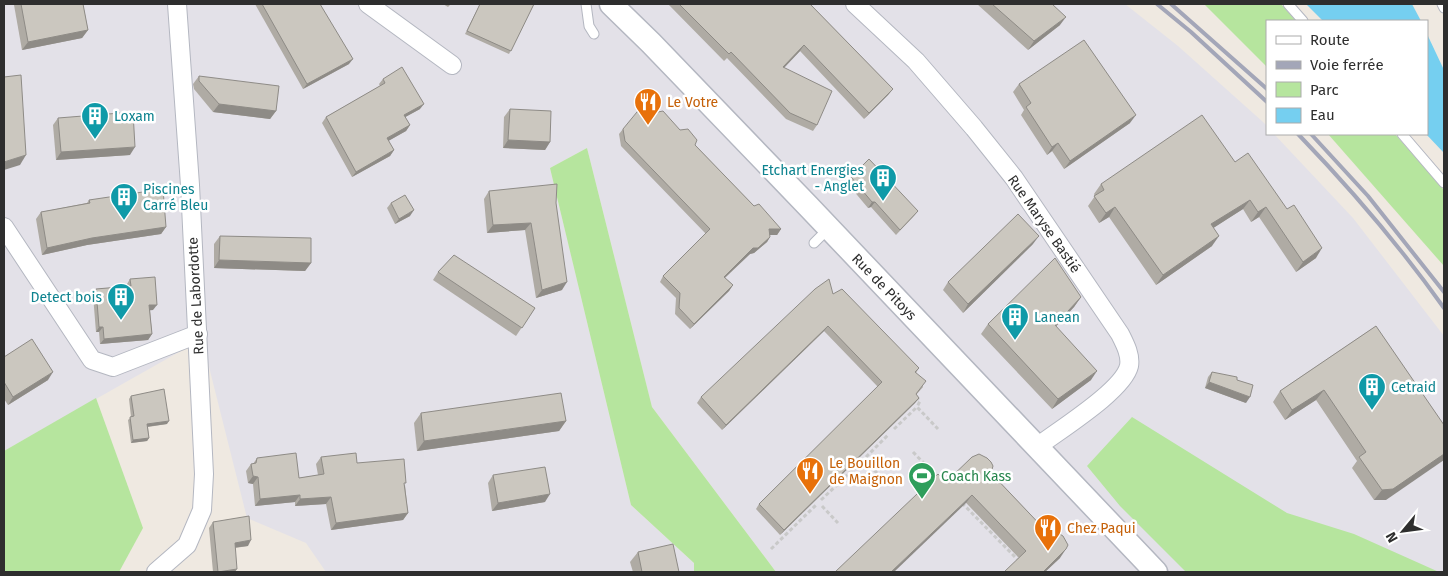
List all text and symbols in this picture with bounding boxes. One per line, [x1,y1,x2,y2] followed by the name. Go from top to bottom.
[1266,20,1428,135] legend
[1310,31,1350,49] text: Route
[1310,56,1384,74] text: Voie ferrée
[1310,81,1339,99] text: Parc
[633,87,663,126] restaurant icon: Le Votre
[667,94,718,111] place label: Le Votre
[80,101,110,140] building icon: Loxam
[1310,106,1335,124] text: Eau
[114,108,155,125] place label: Loxam
[761,162,865,195] place label: Etchart Energies - Anglet
[868,163,898,202] building icon: Etchart Energies - Anglet
[1004,172,1084,276] street label: Rue Maryse Bastié
[143,181,208,214] place label: Piscines Carré Bleu
[109,182,139,221] building icon: Piscines Carré Bleu
[184,237,208,355] street label: Rue de Labordotte
[848,250,920,324] street label: Rue de Pitoys
[106,282,136,321] building icon: Detect bois
[30,289,102,306] place label: Detect bois
[1000,302,1030,341] building icon: Lanean
[1034,309,1080,326] place label: Lanean
[1357,372,1387,411] building icon: Cetraid
[1391,379,1436,396] place label: Cetraid
[829,455,903,488] place label: Le Bouillon de Maignon
[795,456,825,495] restaurant icon: Le Bouillon de Maignon
[907,461,937,500] sports icon: Coach Kass
[941,468,1012,485] place label: Coach Kass
[1378,506,1428,556] north arrow
[1033,513,1063,552] restaurant icon: Chez Paqui
[1067,520,1136,537] place label: Chez Paqui
[1382,529,1402,545] text: N

